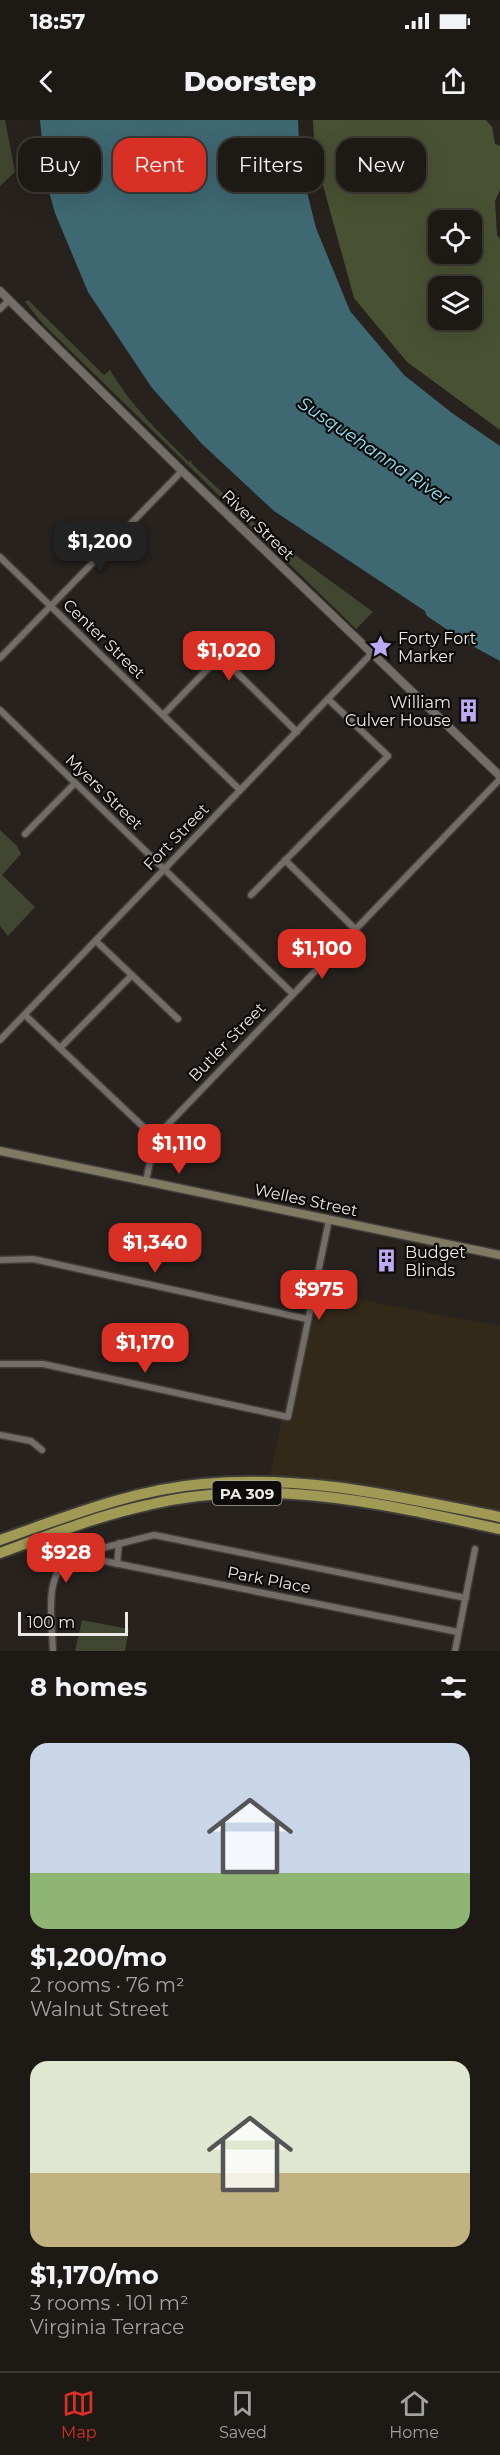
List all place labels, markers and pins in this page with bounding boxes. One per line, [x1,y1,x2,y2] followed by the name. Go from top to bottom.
[51,522,149,573] pin: $1,200
[398,629,477,666] place label: Forty Fort Marker
[180,631,278,682] pin: $1,020
[367,634,393,660] place icon: Forty Fort Marker
[345,693,451,730] place label: William Culver House
[456,698,482,724] building icon: William Culver House
[273,929,371,980] pin: $1,100
[130,1124,228,1175] pin: $1,110
[106,1223,204,1274] pin: $1,340
[405,1243,466,1280] place label: Budget Blinds
[374,1248,400,1274] building icon: Budget Blinds
[283,1270,355,1321] pin: $975
[96,1323,194,1374] pin: $1,170
[30,1533,102,1584] pin: $928

